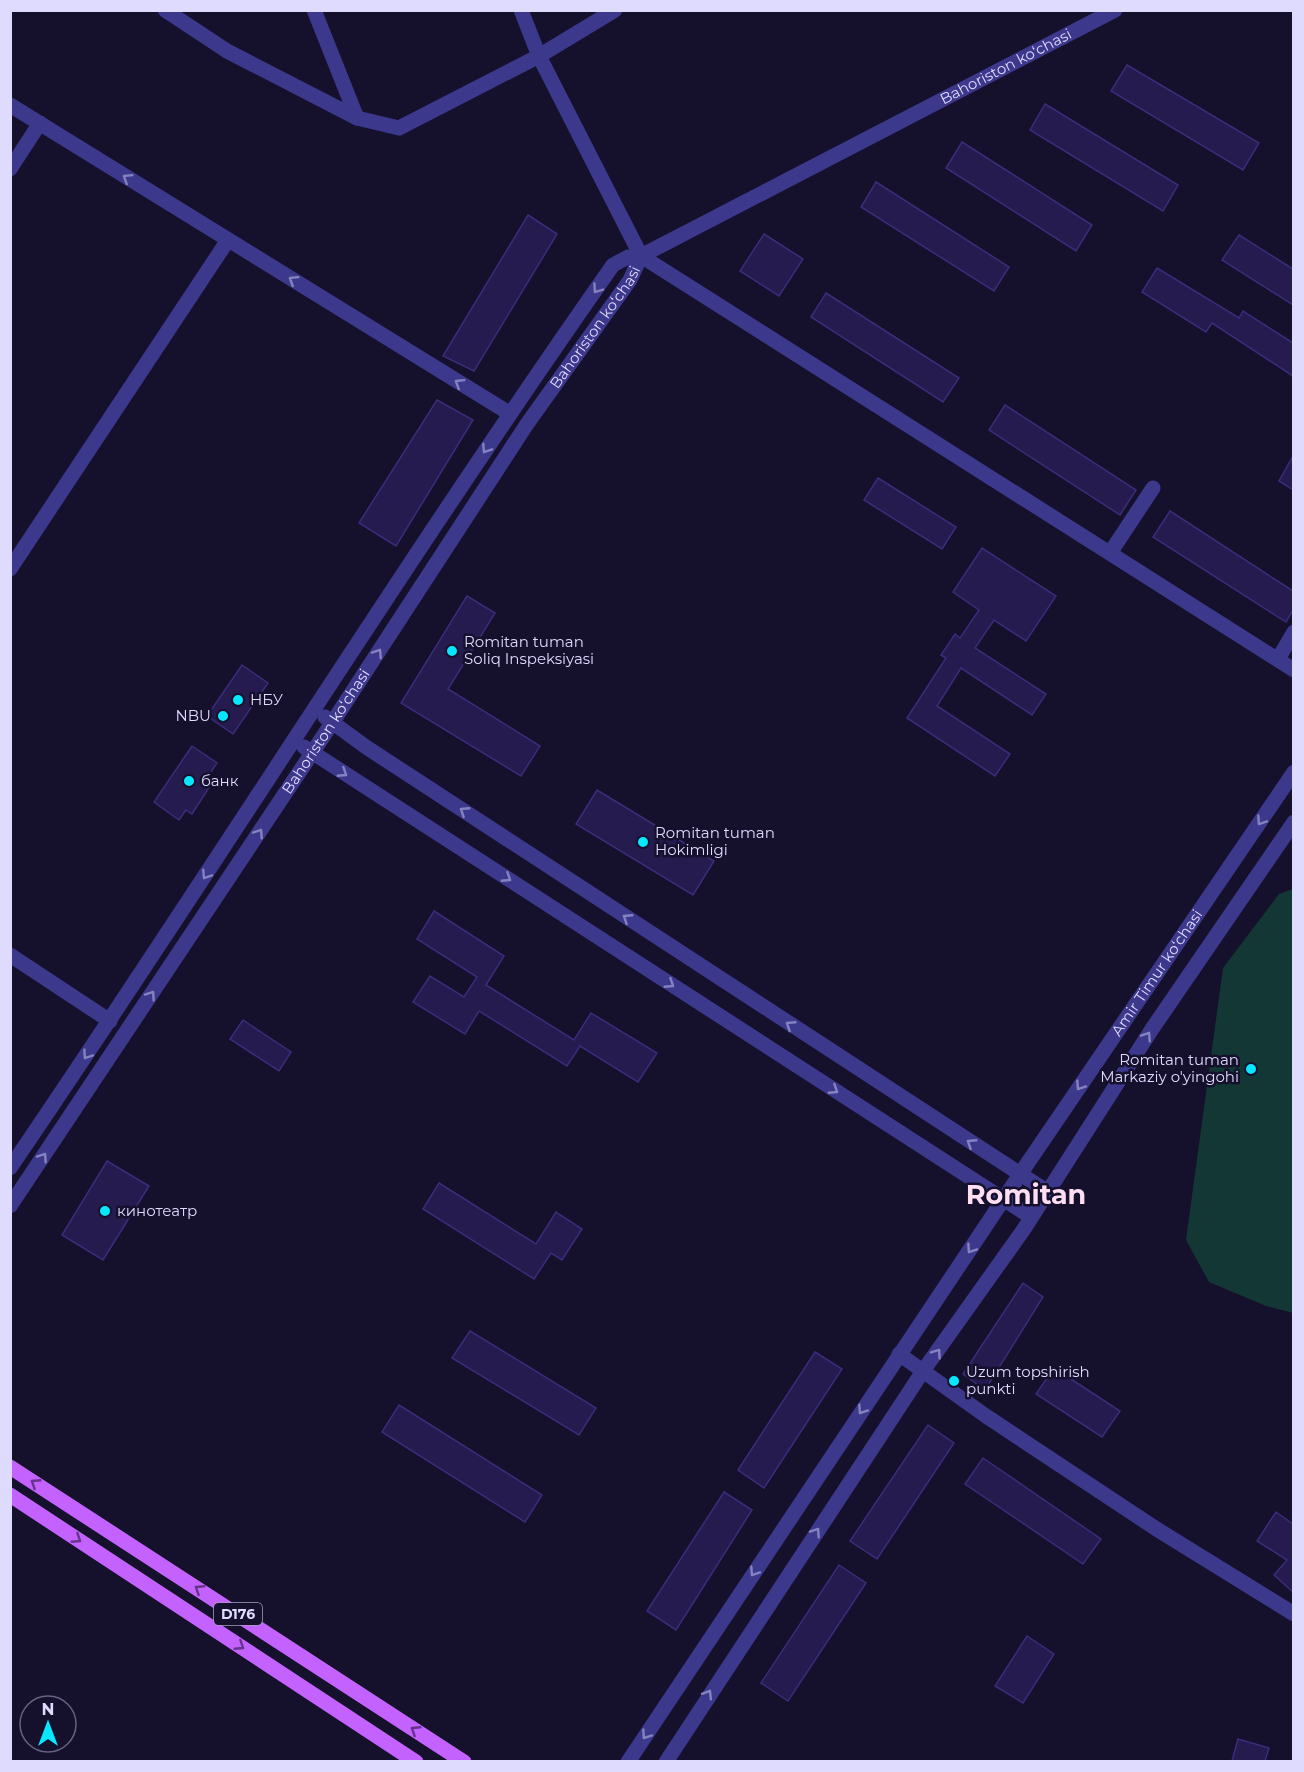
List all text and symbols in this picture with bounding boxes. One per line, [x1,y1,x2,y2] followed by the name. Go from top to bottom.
[937,24,1075,108] street label: Bahoriston ko‘chasi
[123,173,133,185] one-way arrow
[545,263,644,392] street label: Bahoriston ko‘chasi
[289,276,299,288] one-way arrow
[593,282,604,293] one-way arrow
[455,378,465,390] one-way arrow
[481,443,493,453] one-way arrow
[464,632,594,668] place label: Romitan tuman Soliq Inspeksiyasi
[445,644,459,658] marker: Romitan tuman Soliq Inspeksiyasi
[371,648,382,659] one-way arrow
[277,665,374,797] street label: Bahoriston ko‘chasi
[250,690,284,709] place label: НБУ
[231,693,245,707] marker: НБУ
[176,706,211,725] place label: NBU
[216,709,230,723] marker: NBU
[337,765,347,777] one-way arrow
[201,771,239,790] place label: банк
[182,774,196,788] marker: банк
[460,807,471,818] one-way arrow
[1257,814,1268,825] one-way arrow
[655,823,775,859] place label: Romitan tuman Hokimligi
[252,829,263,840] one-way arrow
[636,835,650,849] marker: Romitan tuman Hokimligi
[201,869,213,879] one-way arrow
[500,871,511,882] one-way arrow
[1107,906,1206,1040] street label: Amir Timur ko‘chasi
[623,914,634,925] one-way arrow
[664,977,675,988] one-way arrow
[144,991,155,1002] one-way arrow
[786,1021,797,1032] one-way arrow
[1140,1032,1152,1042] one-way arrow
[83,1049,94,1060] one-way arrow
[1100,1050,1239,1086] place label: Romitan tuman Markaziy o'yingohi
[1244,1062,1258,1076] marker: Romitan tuman Markaziy o'yingohi
[1076,1080,1087,1091] one-way arrow
[828,1083,838,1095] one-way arrow
[967,1139,978,1150] one-way arrow
[36,1153,47,1164] one-way arrow
[966,1178,1086,1211] district label: Romitan
[117,1201,197,1220] place label: кинотеатр
[98,1204,112,1218] marker: кинотеатр
[967,1242,978,1253] one-way arrow
[930,1348,941,1359] one-way arrow
[966,1362,1090,1398] place label: Uzum topshirish punkti
[947,1374,961,1388] marker: Uzum topshirish punkti
[858,1403,869,1414] one-way arrow
[31,1479,42,1490] one-way arrow
[809,1528,820,1539] one-way arrow
[70,1532,81,1543] one-way arrow
[750,1566,761,1577] one-way arrow
[195,1585,206,1596] one-way arrow
[214,1603,262,1625] road number: D176
[233,1639,244,1650] one-way arrow
[701,1690,712,1701] one-way arrow
[18,1694,78,1754] north arrow
[42,1700,54,1719] text: N
[411,1725,421,1737] one-way arrow
[642,1728,653,1739] one-way arrow

